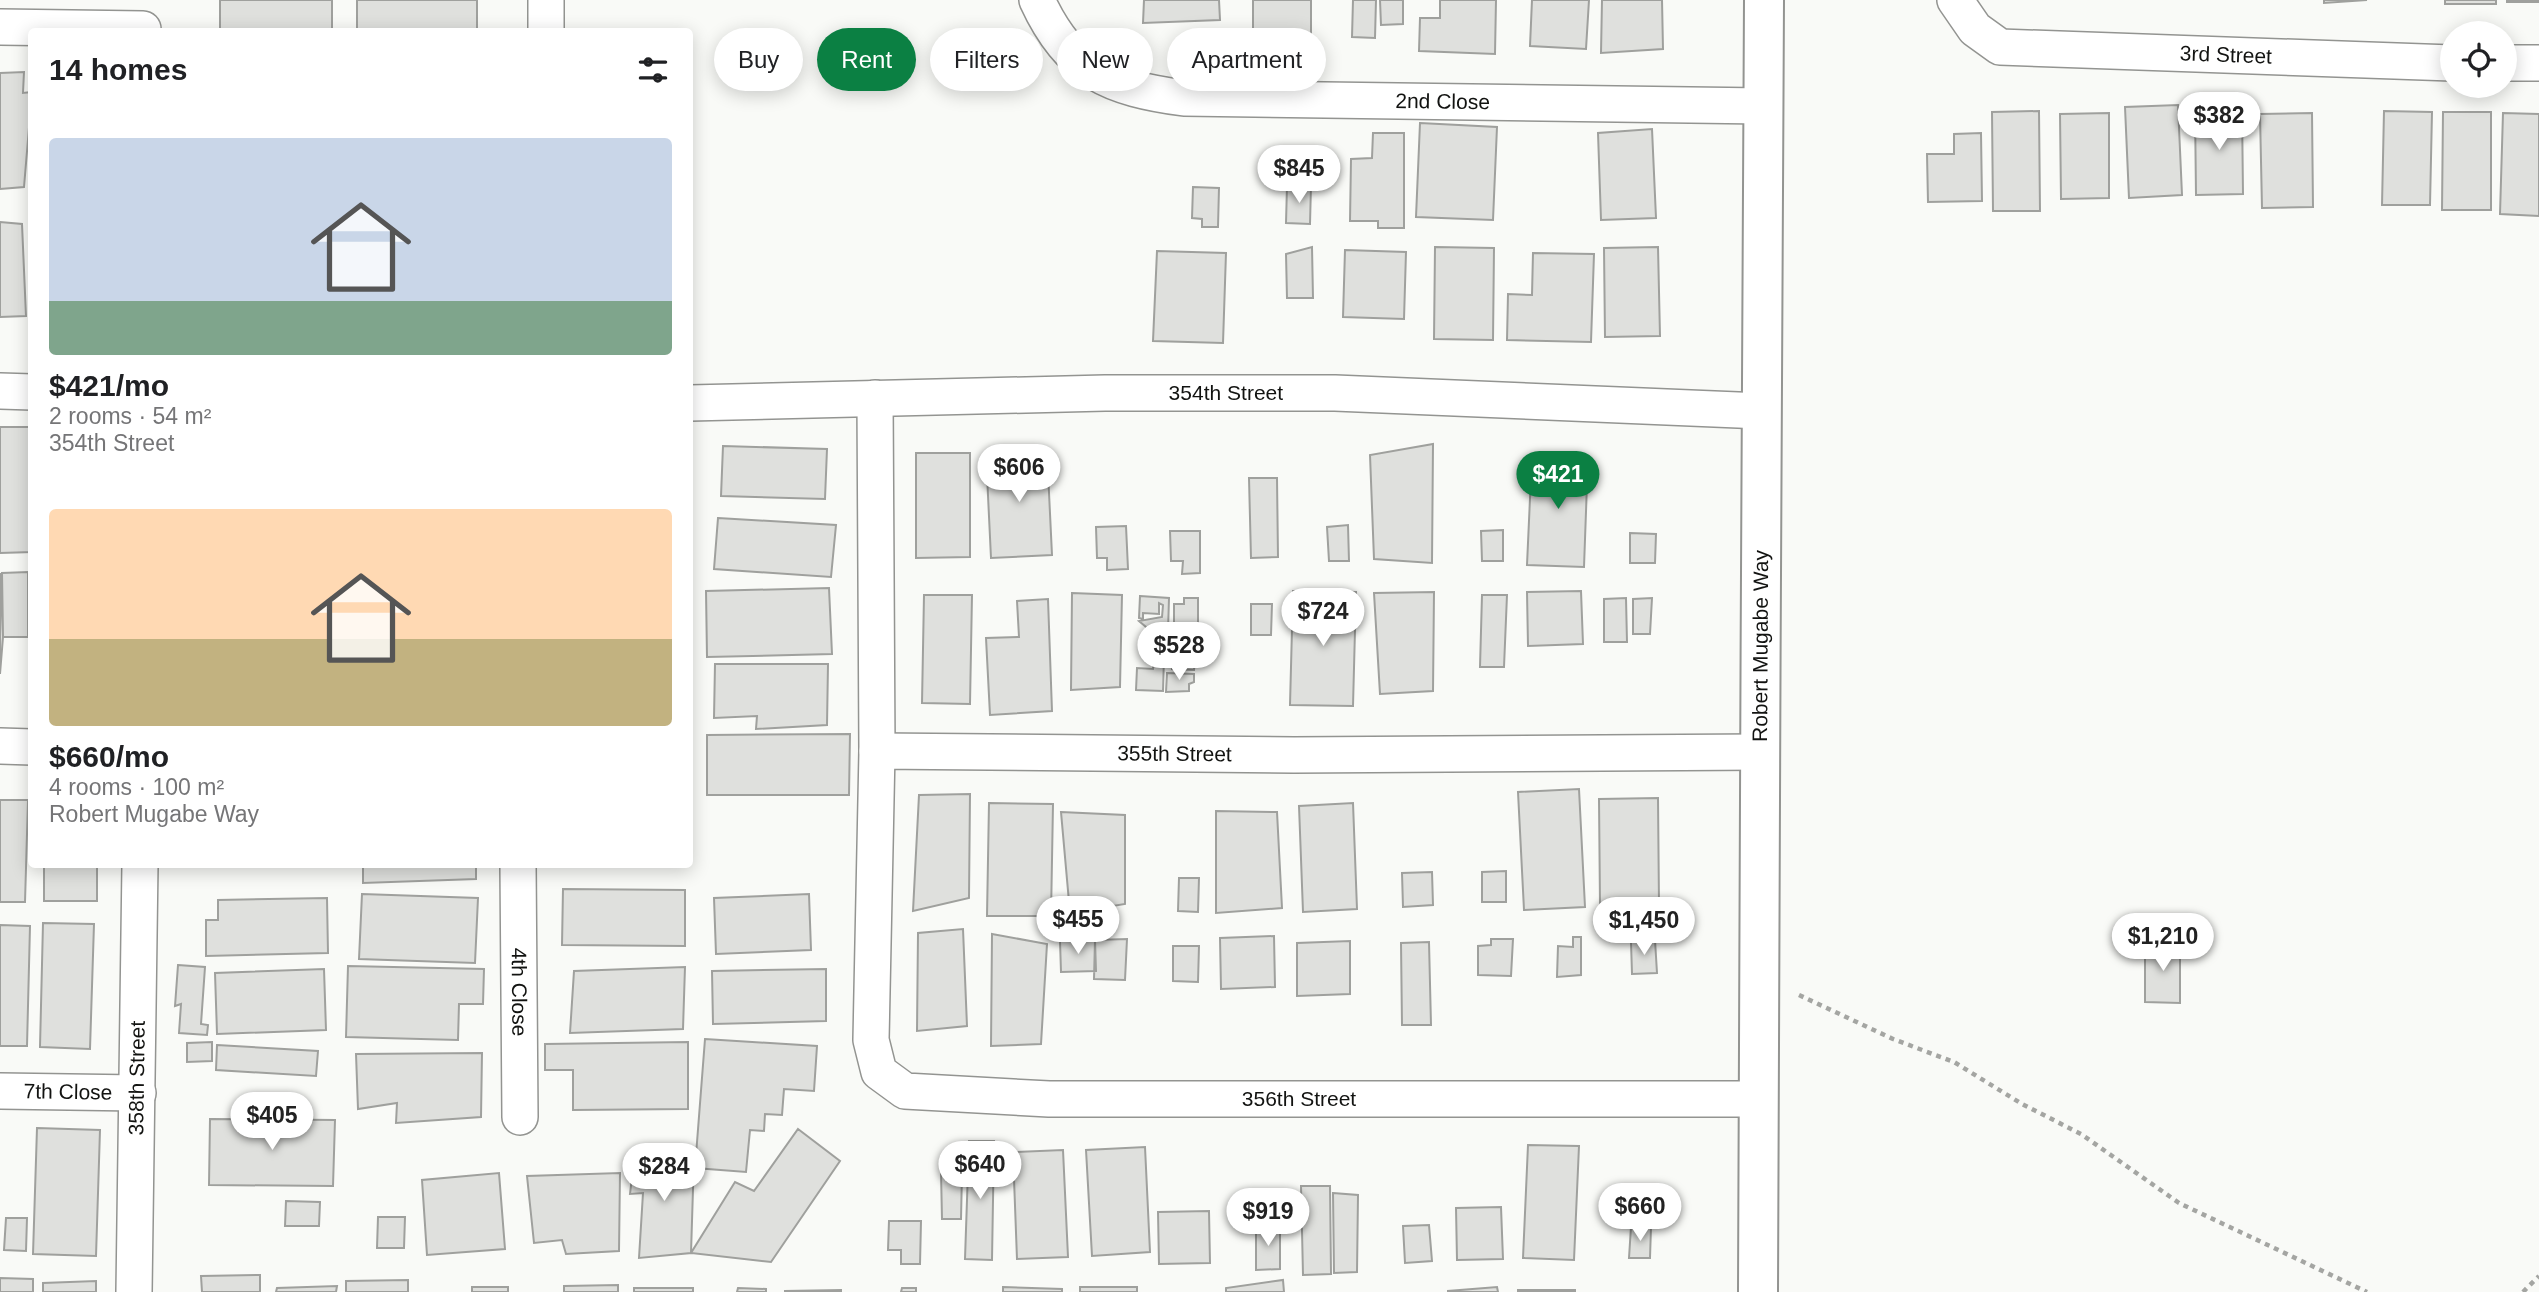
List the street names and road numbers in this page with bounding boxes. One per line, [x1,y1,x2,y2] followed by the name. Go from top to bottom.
[2179,41,2273,68] street label: 3rd Street
[1395,89,1490,113] street label: 2nd Close
[1169,381,1283,404] street label: 354th Street
[1748,550,1772,742] street label: Robert Mugabe Way
[1117,741,1232,765] street label: 355th Street
[508,948,531,1036] street label: 4th Close
[124,1020,149,1135] street label: 358th Street
[23,1079,113,1104] street label: 7th Close
[1242,1087,1356,1110] street label: 356th Street

